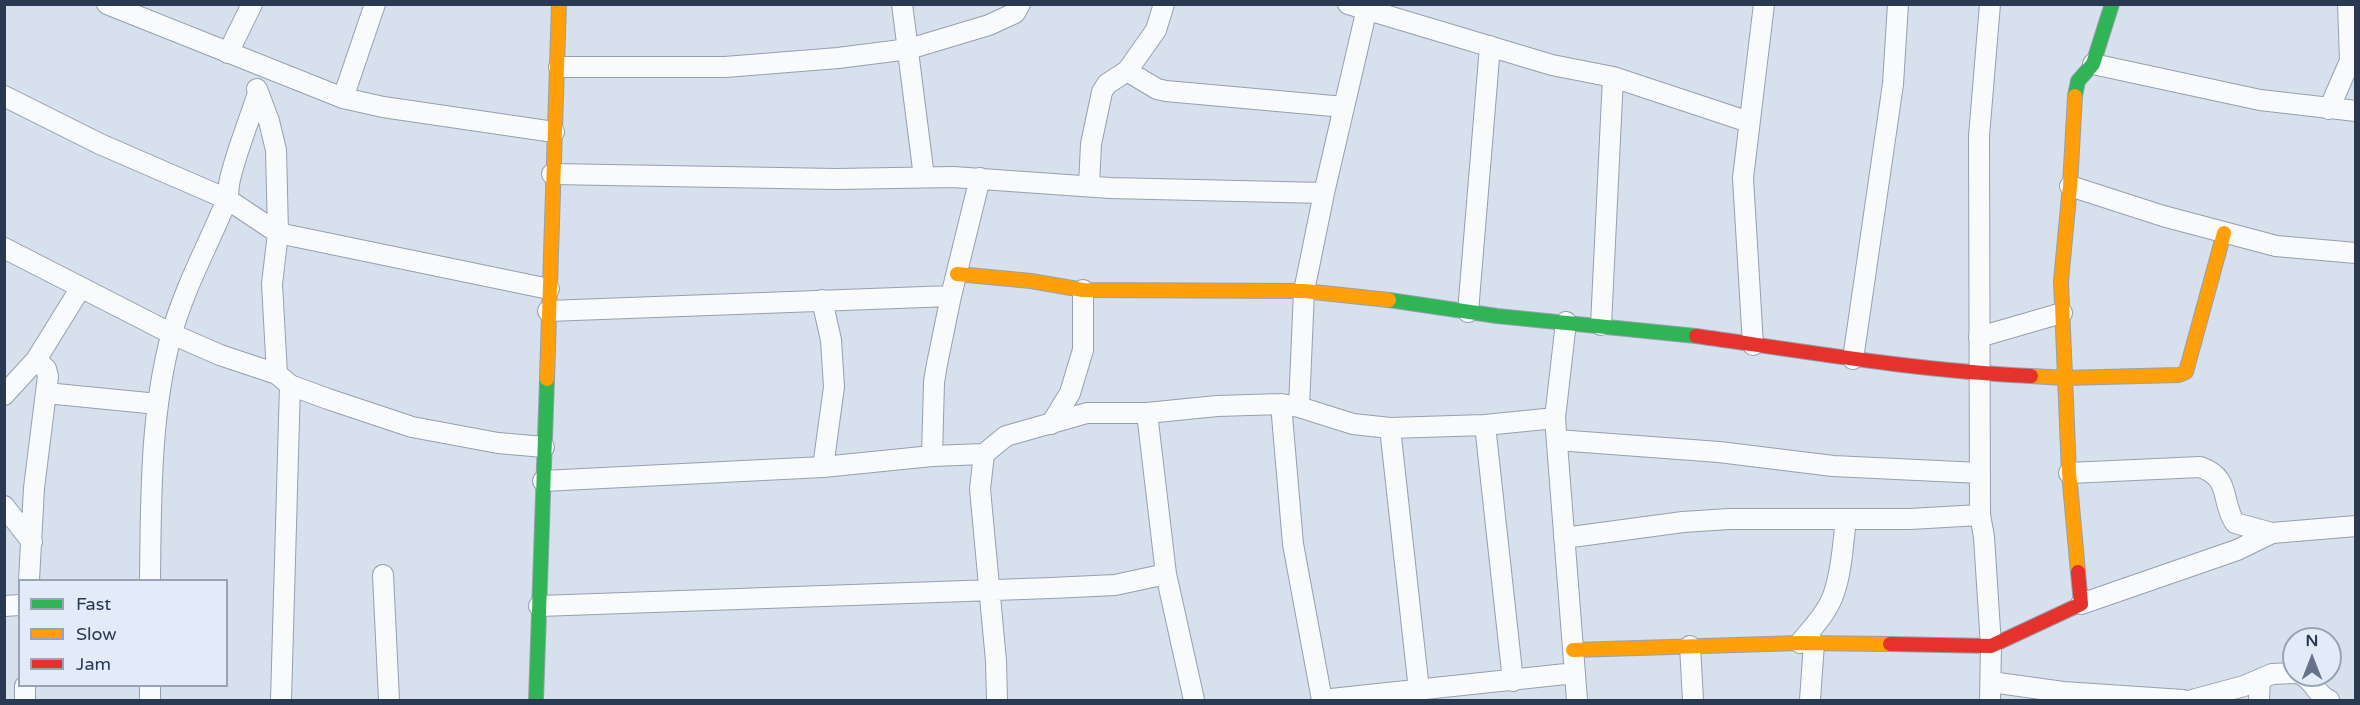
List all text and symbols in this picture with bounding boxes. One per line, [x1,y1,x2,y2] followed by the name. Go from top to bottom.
[18,579,228,687] legend
[76,593,111,615] text: Fast
[76,623,117,645] text: Slow
[2282,627,2342,687] north arrow
[2306,631,2318,651] text: N
[76,653,111,675] text: Jam

